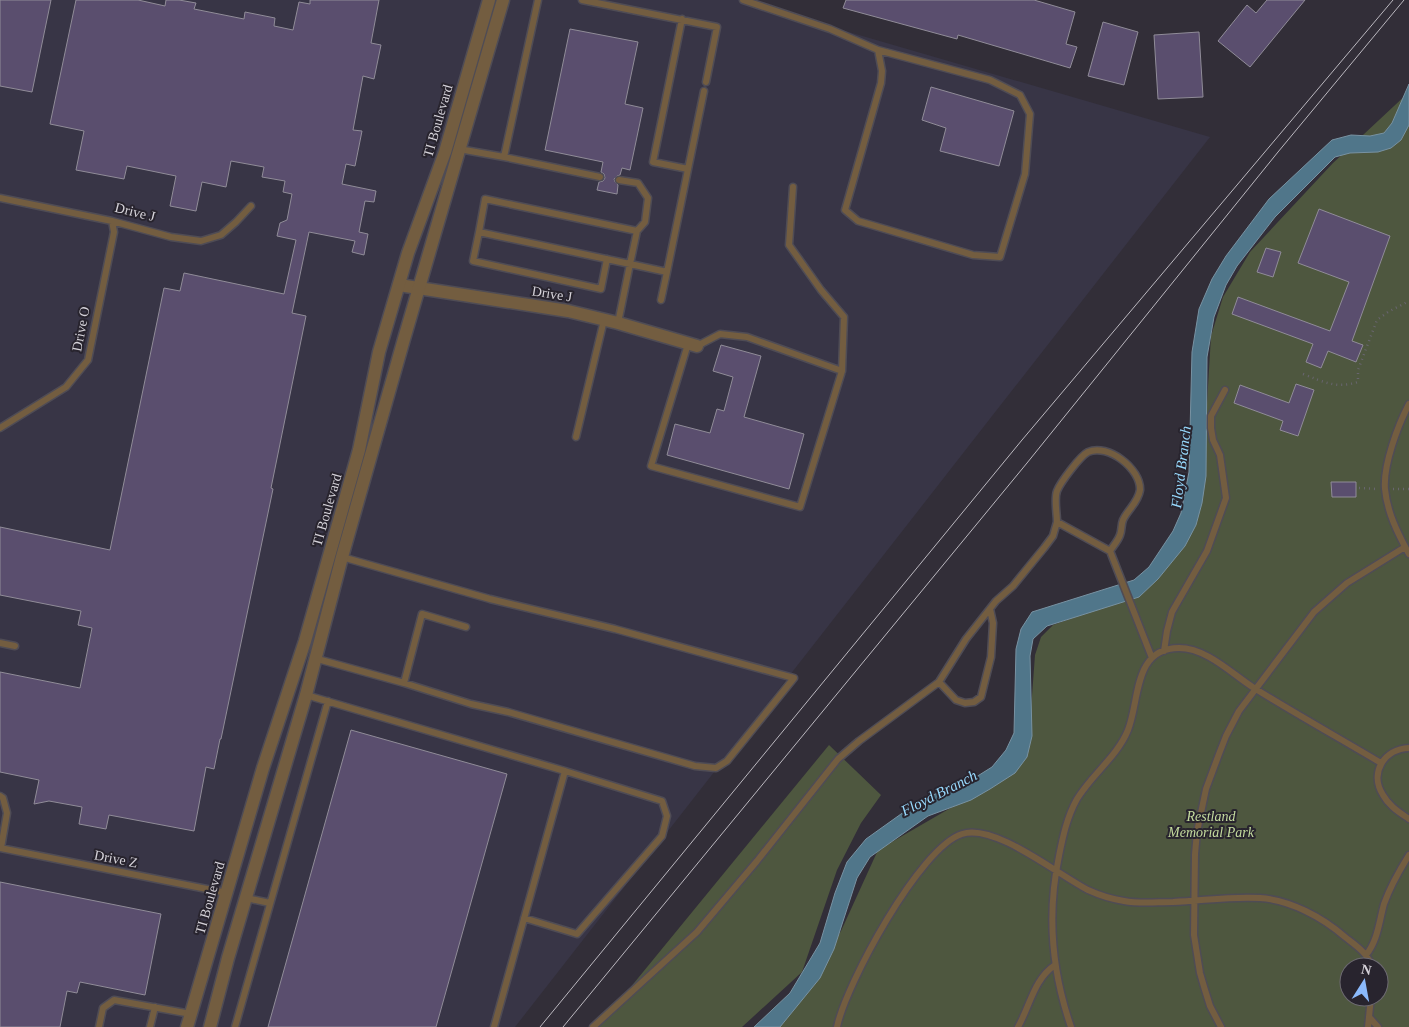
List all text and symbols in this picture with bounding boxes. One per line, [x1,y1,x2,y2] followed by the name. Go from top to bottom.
[420,83,456,159] street label: TI Boulevard
[113,200,157,224] street label: Drive J
[531,283,574,305] street label: Drive J
[69,305,93,353] street label: Drive O
[1168,425,1194,510] water label: Floyd Branch
[309,472,345,548] street label: TI Boulevard
[898,767,980,819] water label: Floyd Branch
[1167,809,1255,840] park label: Restland Memorial Park
[93,847,139,871] street label: Drive Z
[192,860,228,936] street label: TI Boulevard
[1339,957,1389,1007] north arrow
[1360,961,1373,978] text: N

